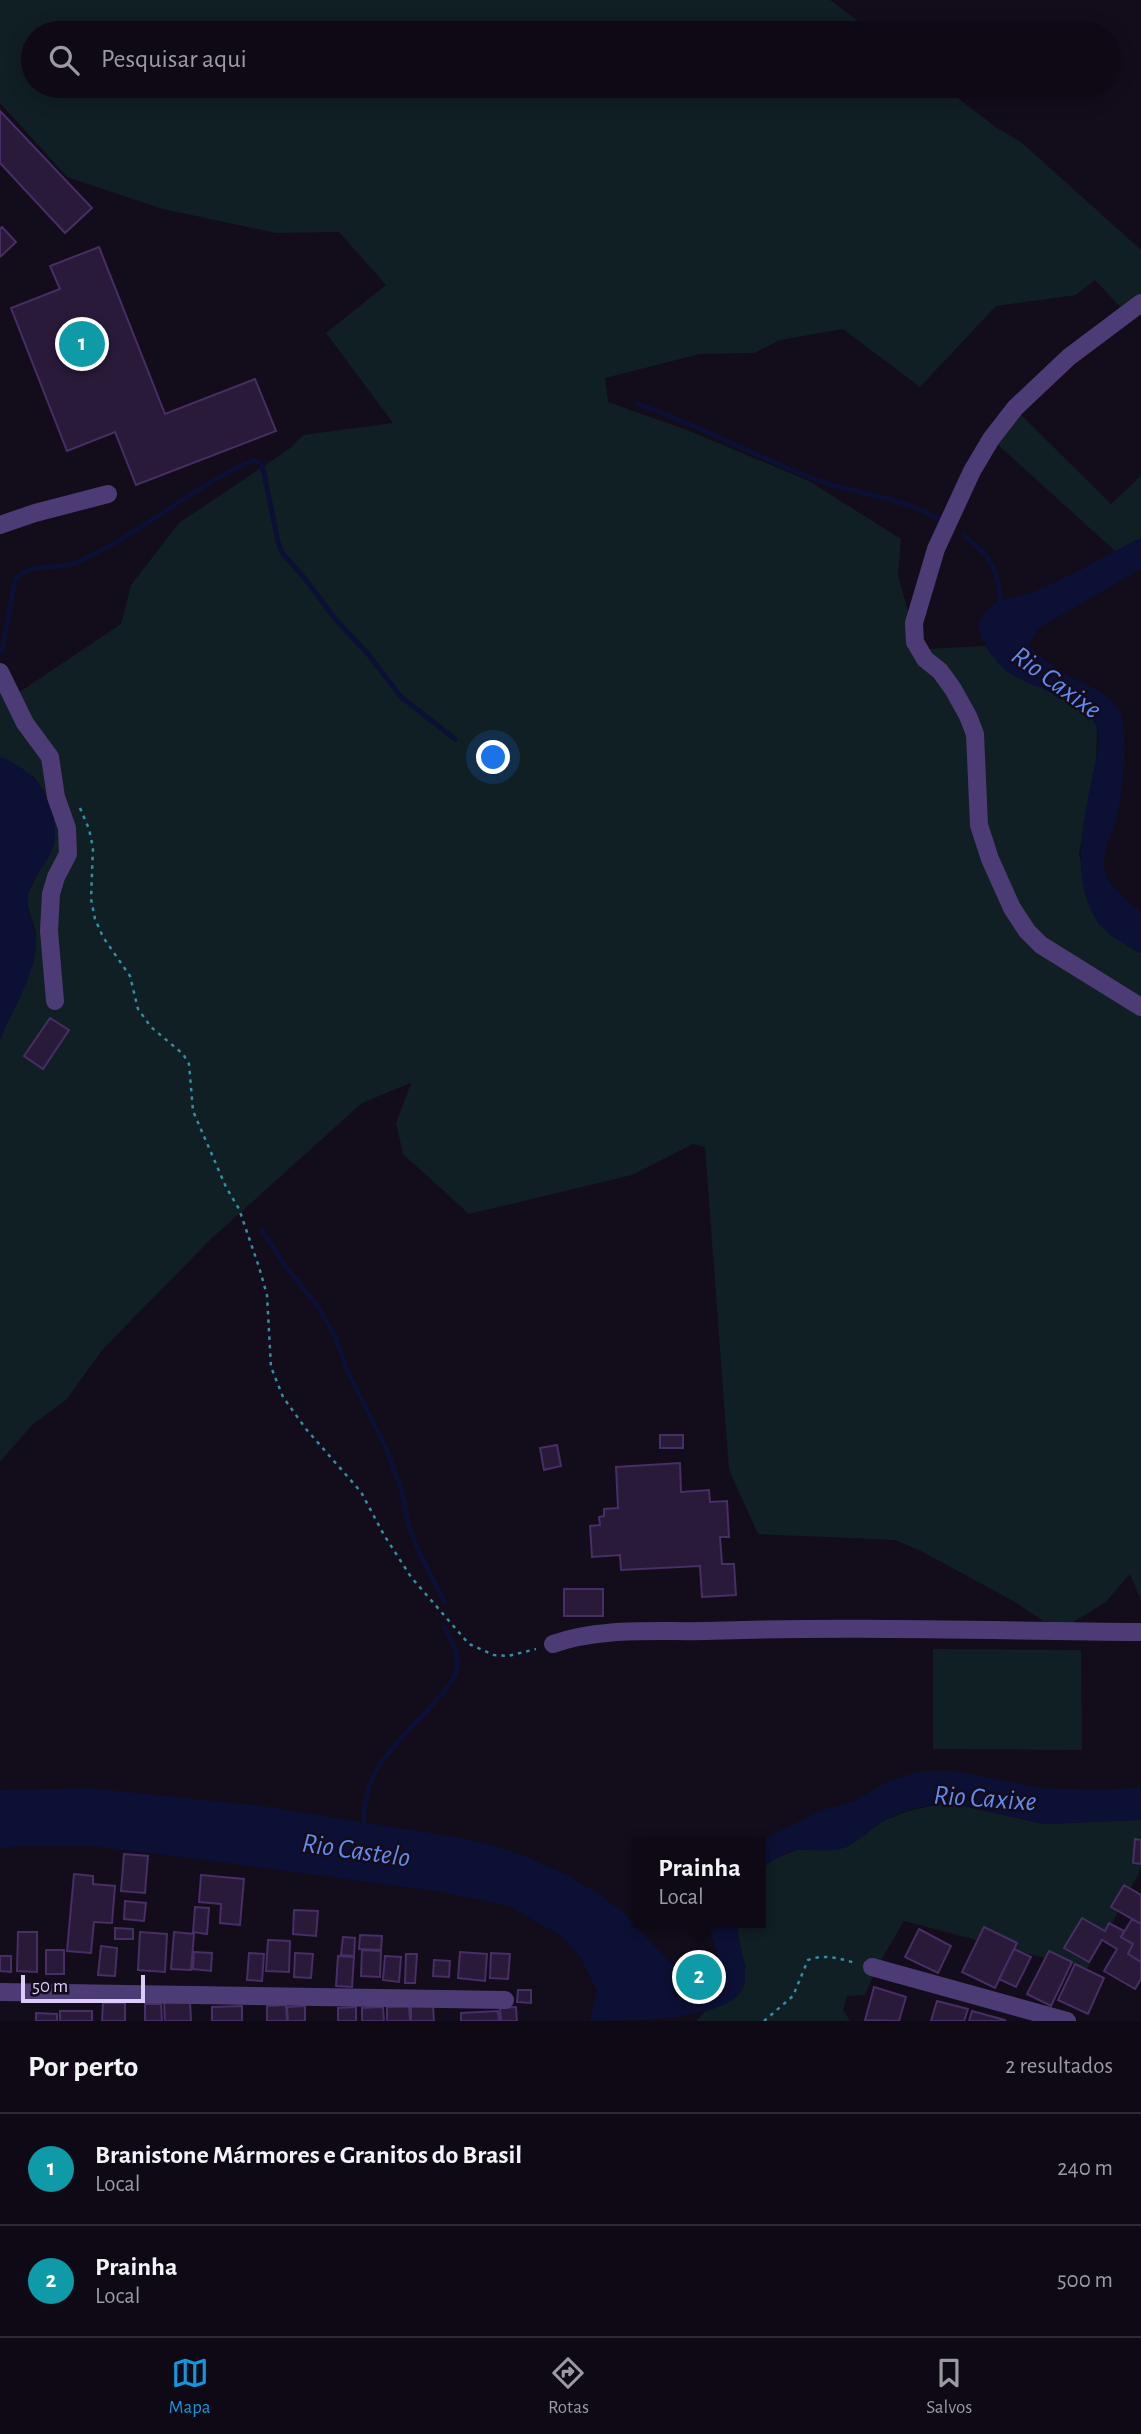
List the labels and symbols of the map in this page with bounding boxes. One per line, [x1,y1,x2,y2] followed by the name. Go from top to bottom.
[59,318,105,370] pin: 1
[1006,641,1106,725] water label: Rio Caxixe
[476,740,510,774] your location
[933,1781,1037,1817] water label: Rio Caxixe
[300,1830,412,1872] water label: Rio Castelo
[676,1951,722,2003] pin: 2
[21,1972,145,2004] scale bar

